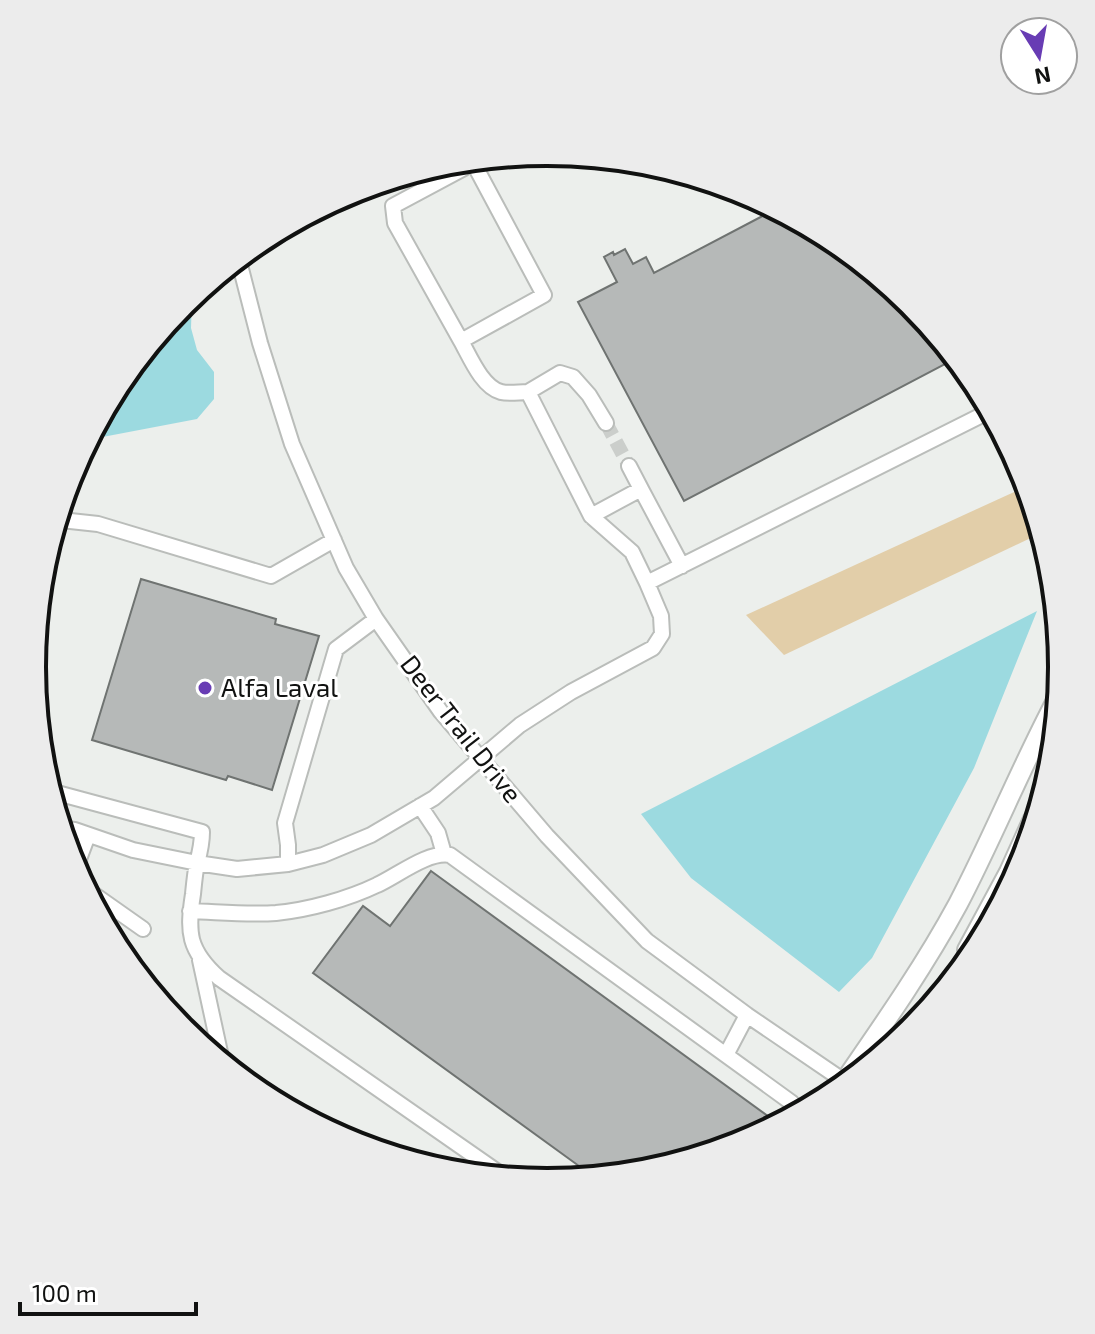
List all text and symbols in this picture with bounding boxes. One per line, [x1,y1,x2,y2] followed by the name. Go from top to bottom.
[999,16,1079,96] north arrow
[1033,62,1053,91] text: N
[395,648,529,808] street label: Deer Trail Drive
[221,671,338,702] place label: Alfa Laval
[196,679,214,697] marker: Alfa Laval
[20,1266,196,1316] scale bar
[32,1278,97,1307] text: 100 m

